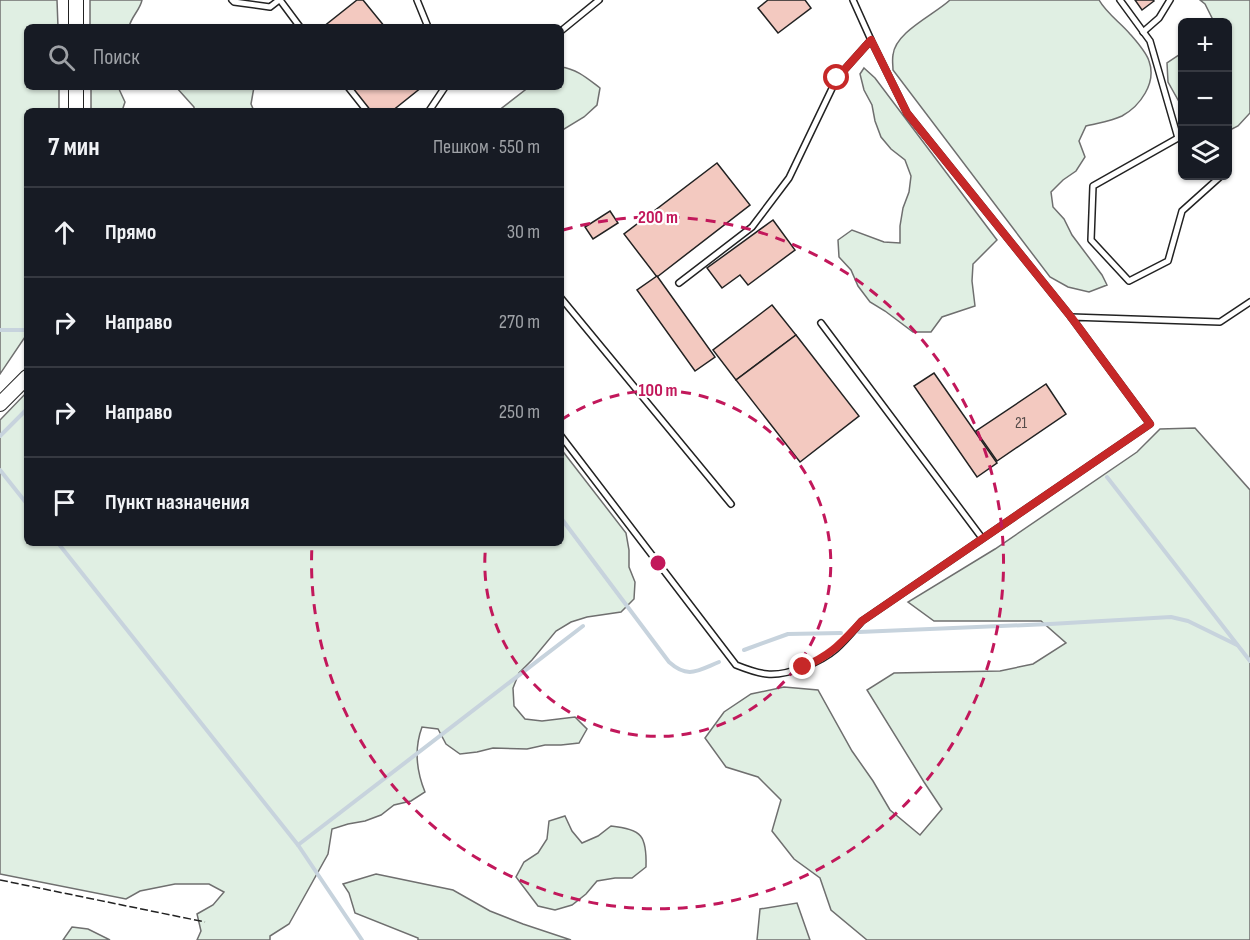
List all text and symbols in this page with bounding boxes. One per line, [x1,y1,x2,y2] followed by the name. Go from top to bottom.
[1178,18,1232,180] map controls
[1178,18,1232,72] button: +
[24,24,564,90] search box
[45,41,78,74] icon: search
[93,44,139,71] text: Поиск
[823,64,849,90] route start
[1178,72,1232,126] button: −
[1178,126,1232,180] button: layers
[48,132,100,163] text: 7 мин
[433,135,540,159] text: Пешком · 550 m
[638,207,678,228] text: 200 m
[48,216,81,249] icon: ahead
[105,219,156,246] text: Прямо
[507,220,540,244] text: 30 m
[48,306,81,339] icon: right
[105,309,172,336] text: Направо
[499,310,540,334] text: 270 m
[639,380,678,401] text: 100 m
[48,396,81,429] icon: right
[105,399,172,426] text: Направо
[499,400,540,424] text: 250 m
[1015,414,1028,433] house number: 21
[48,486,81,519] icon: arrive
[105,489,249,516] text: Пункт назначения
[648,553,668,573] centre of rings
[789,653,815,679] route end

